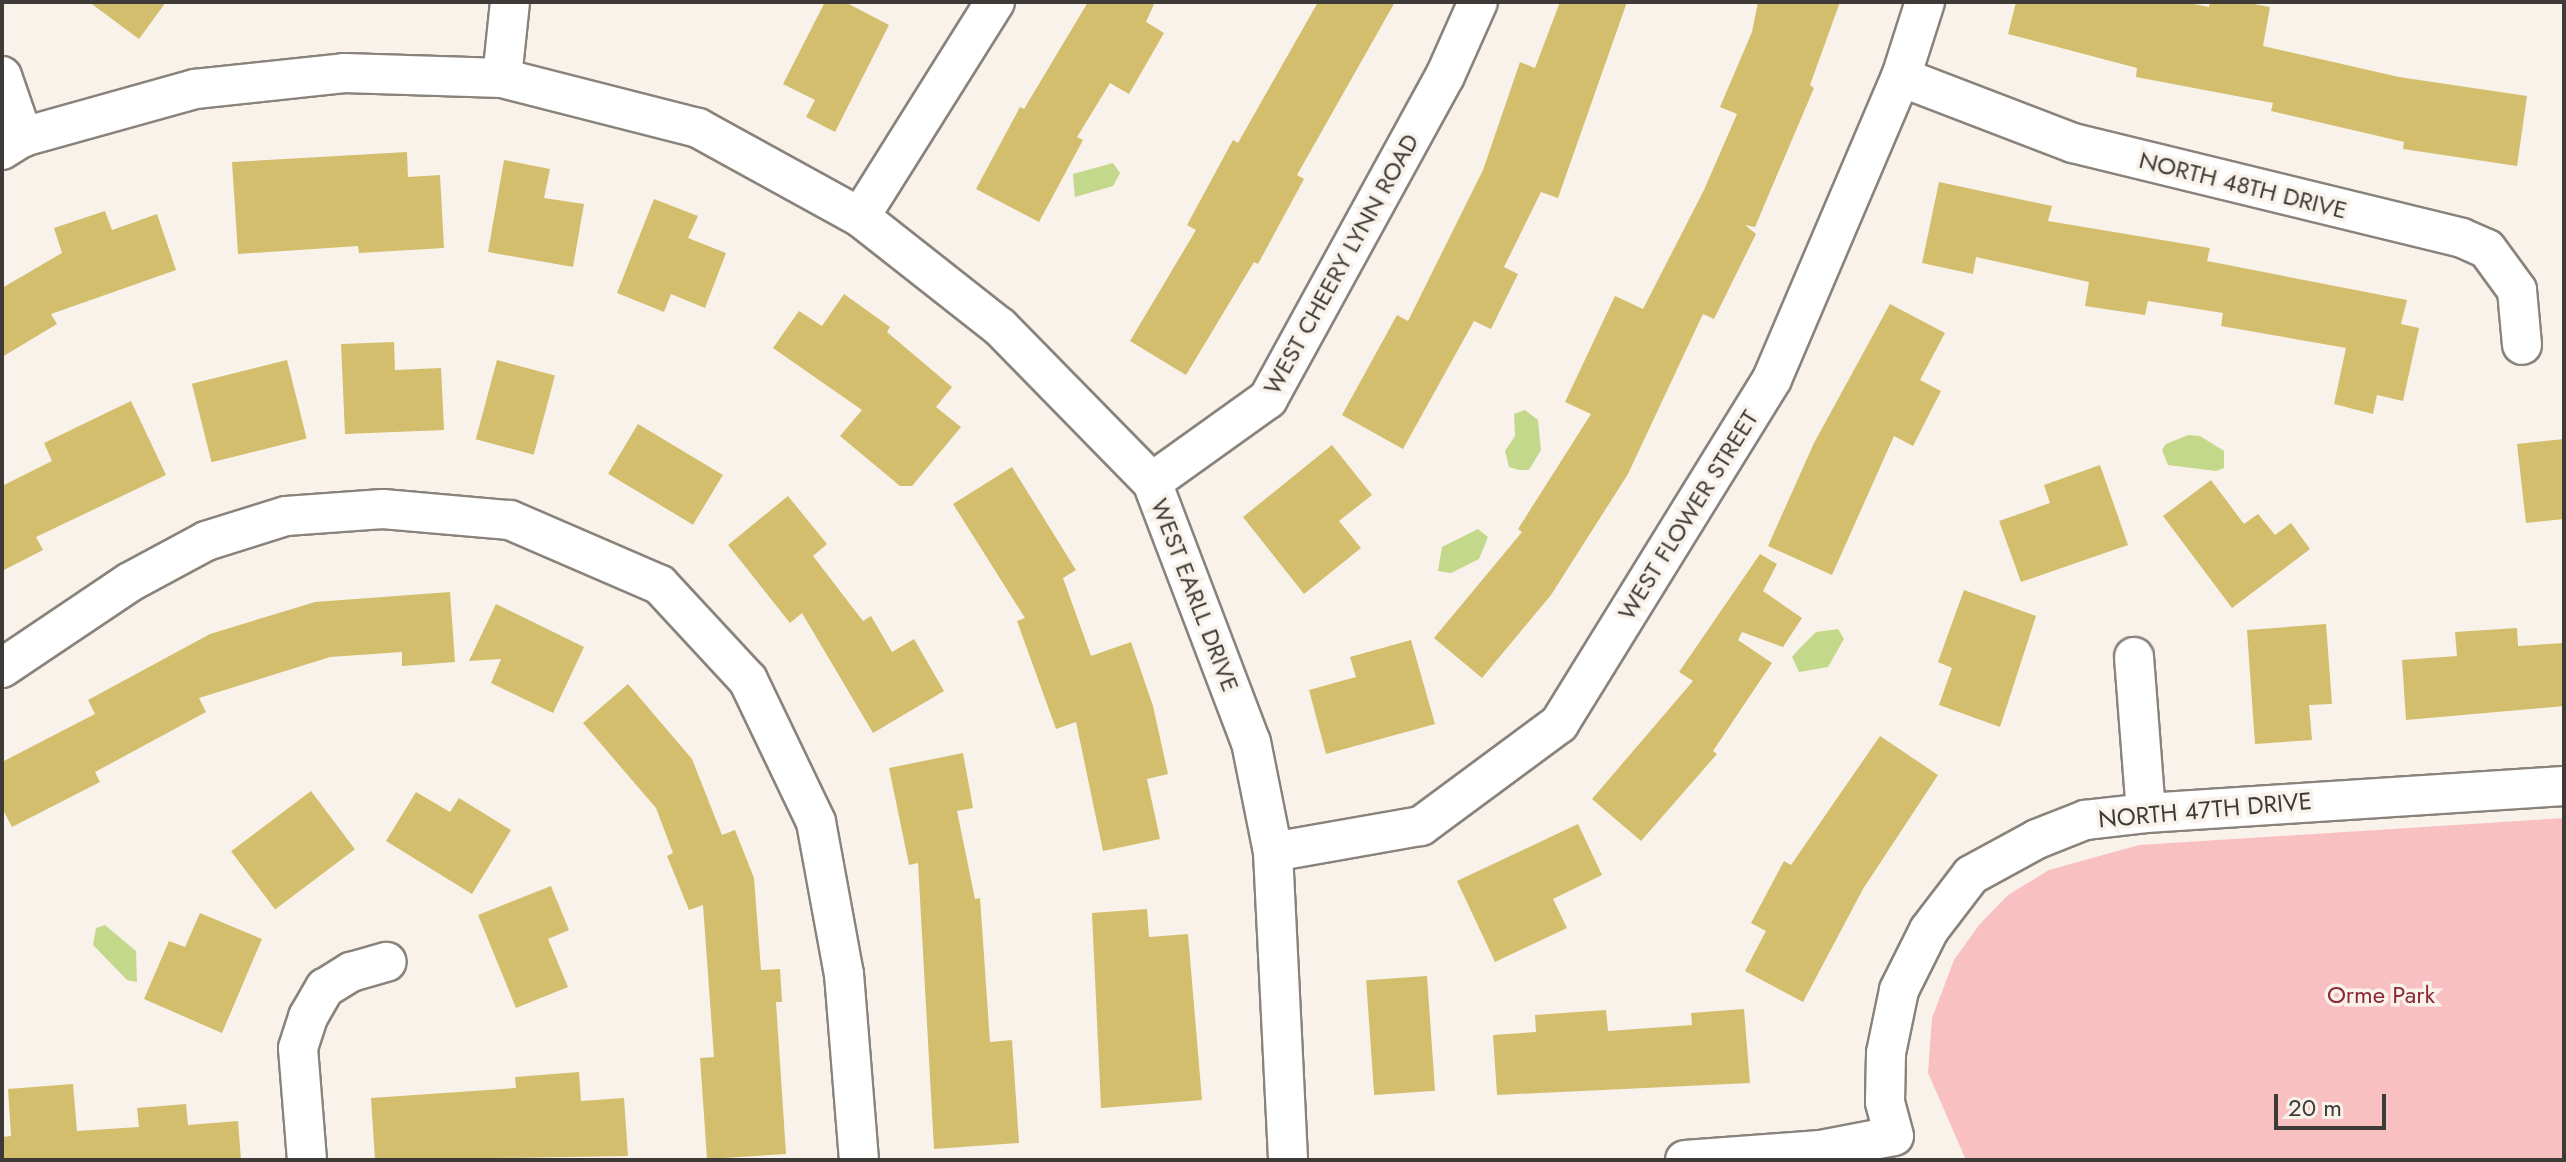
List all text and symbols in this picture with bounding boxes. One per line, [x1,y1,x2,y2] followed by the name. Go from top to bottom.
[1257,129,1425,399] street label: WEST CHEERY LYNN ROAD
[2136,145,2350,225] street label: NORTH 48TH DRIVE
[1612,405,1764,625] street label: WEST FLOWER STREET
[1145,494,1245,696] street label: WEST EARLL DRIVE
[2097,786,2313,834] street label: NORTH 47TH DRIVE
[2327,981,2435,1009] park label: Orme Park
[2278,1078,2390,1128] scale bar
[2288,1090,2342,1125] text: 20 m

